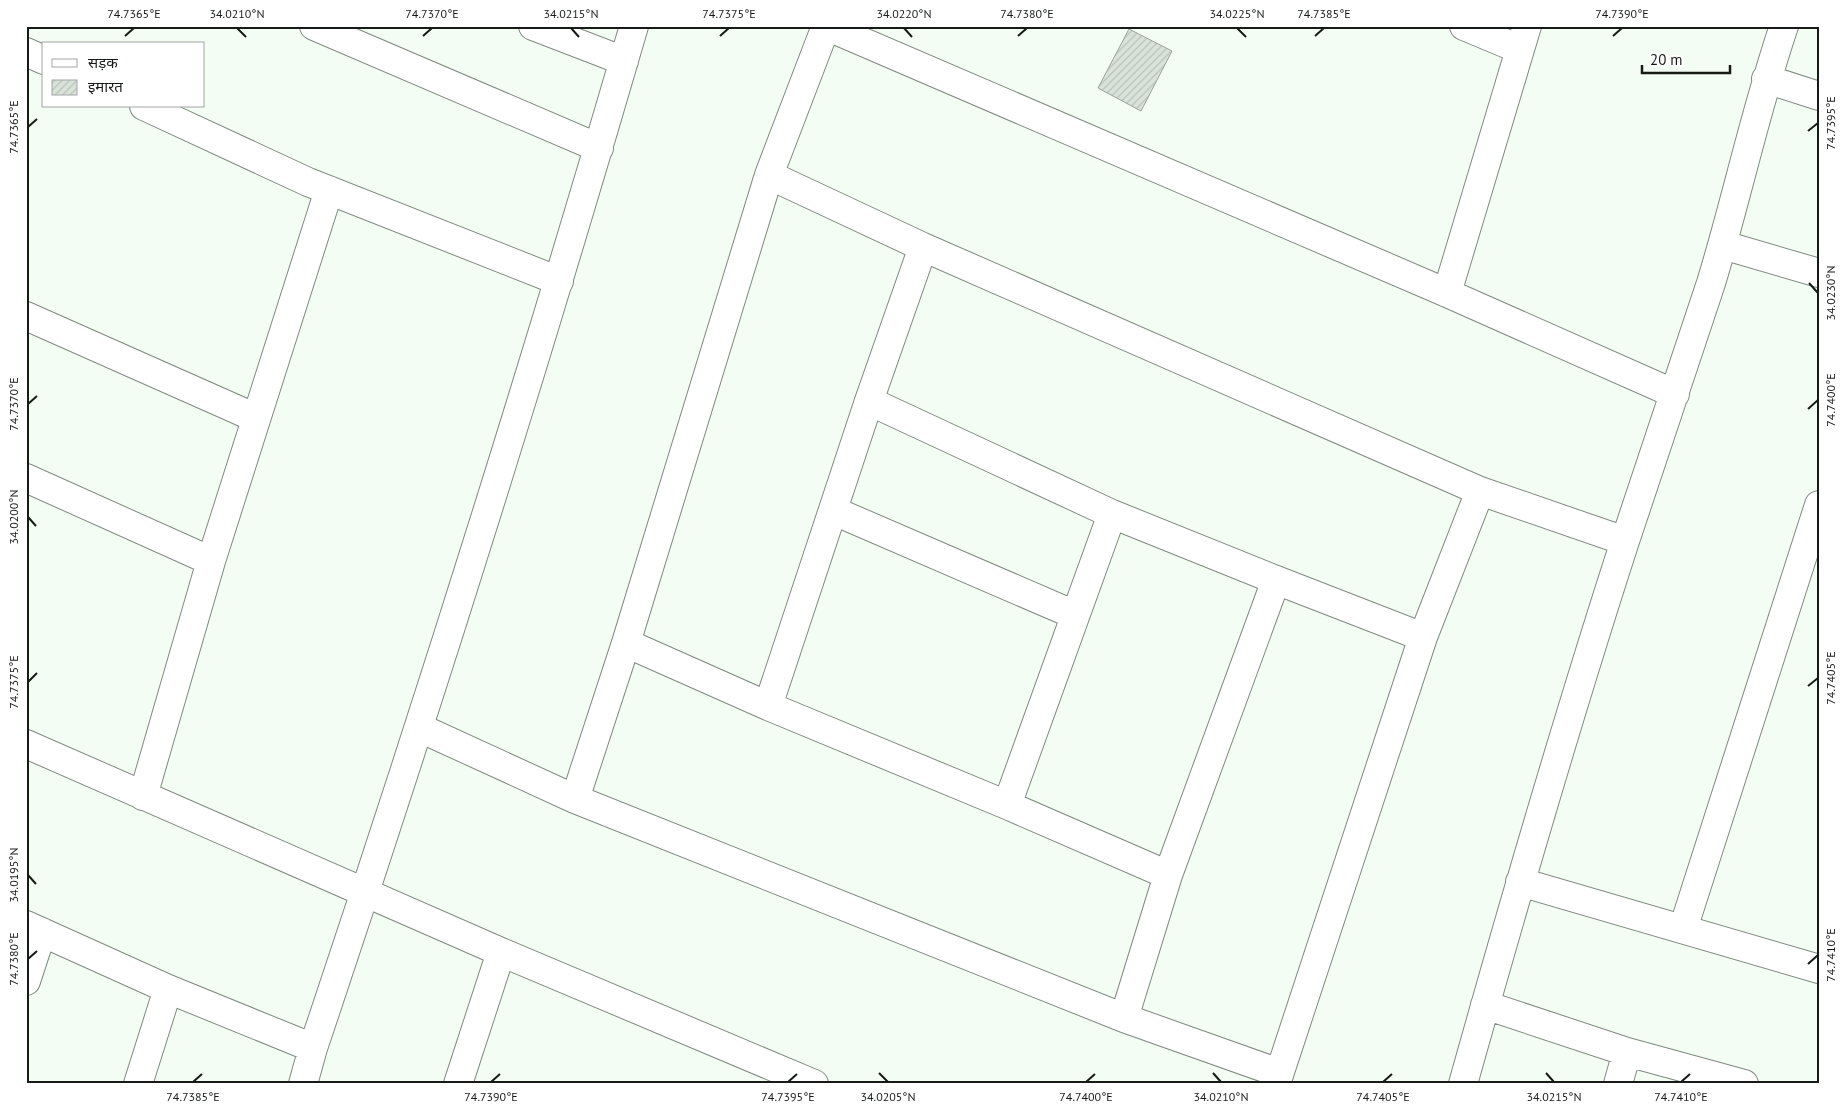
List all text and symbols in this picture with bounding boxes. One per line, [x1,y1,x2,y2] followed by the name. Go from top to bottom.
[107,6,161,21] text: 74.7365°E
[210,6,264,21] text: 34.0210°N
[405,6,459,21] text: 74.7370°E
[544,6,598,21] text: 34.0215°N
[702,6,756,21] text: 74.7375°E
[877,6,931,21] text: 34.0220°N
[1000,6,1054,21] text: 74.7380°E
[1210,6,1264,21] text: 34.0225°N
[1297,6,1351,21] text: 74.7385°E
[1595,6,1649,21] text: 74.7390°E
[42,42,205,108] legend
[1642,42,1730,74] scale bar
[1650,50,1683,69] text: 20 m
[88,53,118,72] text: सड़क
[88,77,123,96] text: इमारत
[1823,96,1838,150] text: 74.7395°E
[6,100,21,154] text: 74.7365°E
[1823,266,1838,320] text: 34.0230°N
[1823,373,1838,427] text: 74.7400°E
[6,377,21,431] text: 74.7370°E
[6,490,21,544] text: 34.0200°N
[1823,651,1838,705] text: 74.7405°E
[6,655,21,709] text: 74.7375°E
[6,848,21,902] text: 34.0195°N
[1823,928,1838,982] text: 74.7410°E
[6,932,21,986] text: 74.7380°E
[166,1089,220,1104] text: 74.7385°E
[464,1089,518,1104] text: 74.7390°E
[761,1089,815,1104] text: 74.7395°E
[861,1089,915,1104] text: 34.0205°N
[1059,1089,1113,1104] text: 74.7400°E
[1194,1089,1248,1104] text: 34.0210°N
[1356,1089,1410,1104] text: 74.7405°E
[1527,1089,1581,1104] text: 34.0215°N
[1654,1089,1708,1104] text: 74.7410°E

